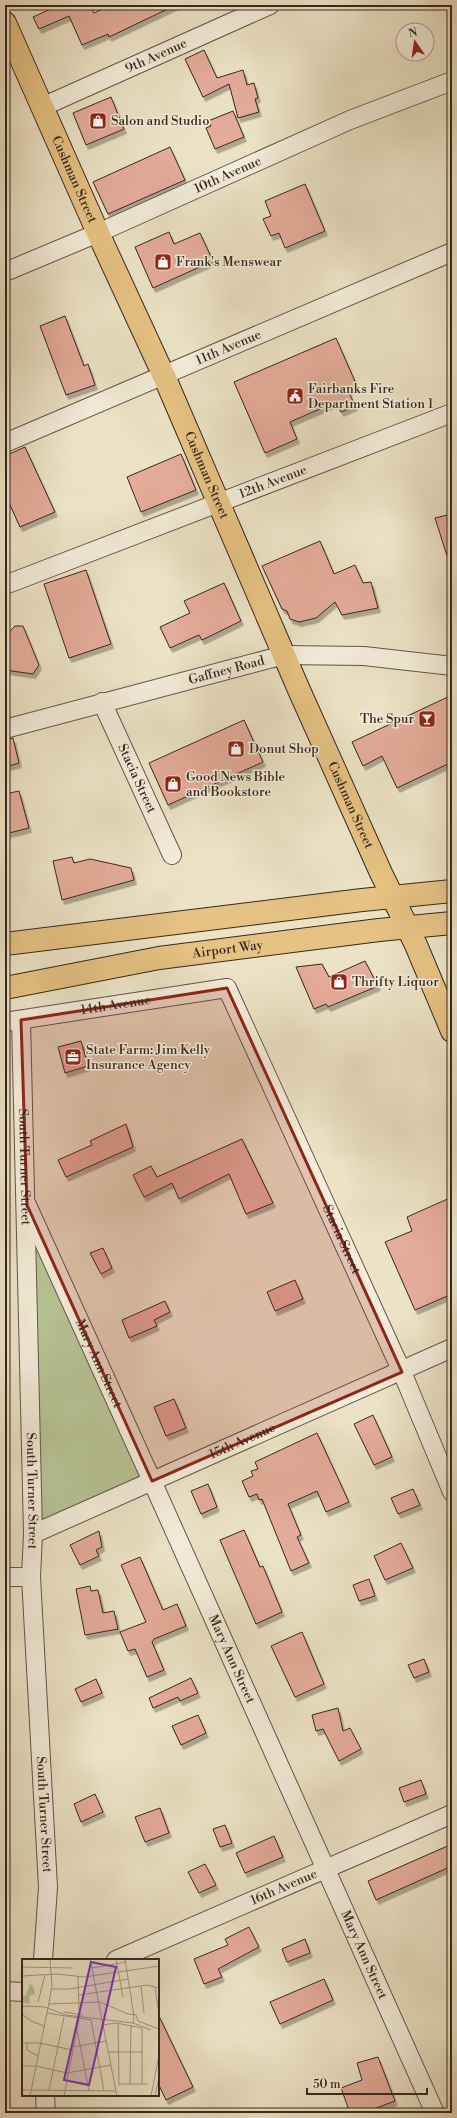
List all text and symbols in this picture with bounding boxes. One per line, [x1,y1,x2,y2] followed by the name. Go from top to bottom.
[395,22,435,62] north arrow
[407,25,419,41] text: N
[123,35,190,77] street label: 9th Avenue
[88,111,108,131] shop icon: Salon and Studio
[111,113,209,129] place label: Salon and Studio
[48,133,101,226] street label: Cushman Street
[192,153,264,197] street label: 10th Avenue
[153,252,173,272] shop icon: Frank's Menswear
[176,254,282,270] place label: Frank's Menswear
[193,326,264,369] street label: 11th Avenue
[308,381,434,412] place label: Fairbanks Fire Department Station 1
[285,386,305,406] public building icon: Fairbanks Fire Department Station 1
[181,429,233,522] street label: Cushman Street
[237,461,309,502] street label: 12th Avenue
[187,652,267,688] street label: Gaffney Road
[417,709,437,729] bar icon: The Spur
[360,711,414,727] place label: The Spur
[226,739,246,759] shop icon: Donut Shop
[114,741,160,816] street label: Stacia Street
[249,741,319,757] place label: Donut Shop
[324,759,377,851] street label: Cushman Street
[186,769,286,800] place label: Good News Bible and Bookstore
[163,774,183,794] shop icon: Good News Bible and Bookstore
[190,937,264,962] street label: Airport Way
[329,972,349,992] shop icon: Thrifty Liquor
[352,974,439,990] place label: Thrifty Liquor
[79,992,152,1018] street label: 14th Avenue
[86,1042,211,1073] place label: State Farm: Jim Kelly Insurance Agency
[63,1047,83,1067] office icon: State Farm: Jim Kelly Insurance Agency
[15,1108,34,1226] street label: South Turner Street
[319,1202,364,1277] street label: Stacia Street
[72,1317,126,1411] street label: Mary Ann Street
[207,1419,278,1463] street label: 15th Avenue
[23,1432,41,1550] street label: South Turner Street
[205,1612,259,1706] street label: Mary Ann Street
[33,1756,55,1874] street label: South Turner Street
[248,1865,320,1909] street label: 16th Avenue
[337,1908,391,2002] street label: Mary Ann Street
[22,1959,159,2096] inset map
[307,2070,427,2096] scale bar
[313,2077,341,2092] text: 50 m

